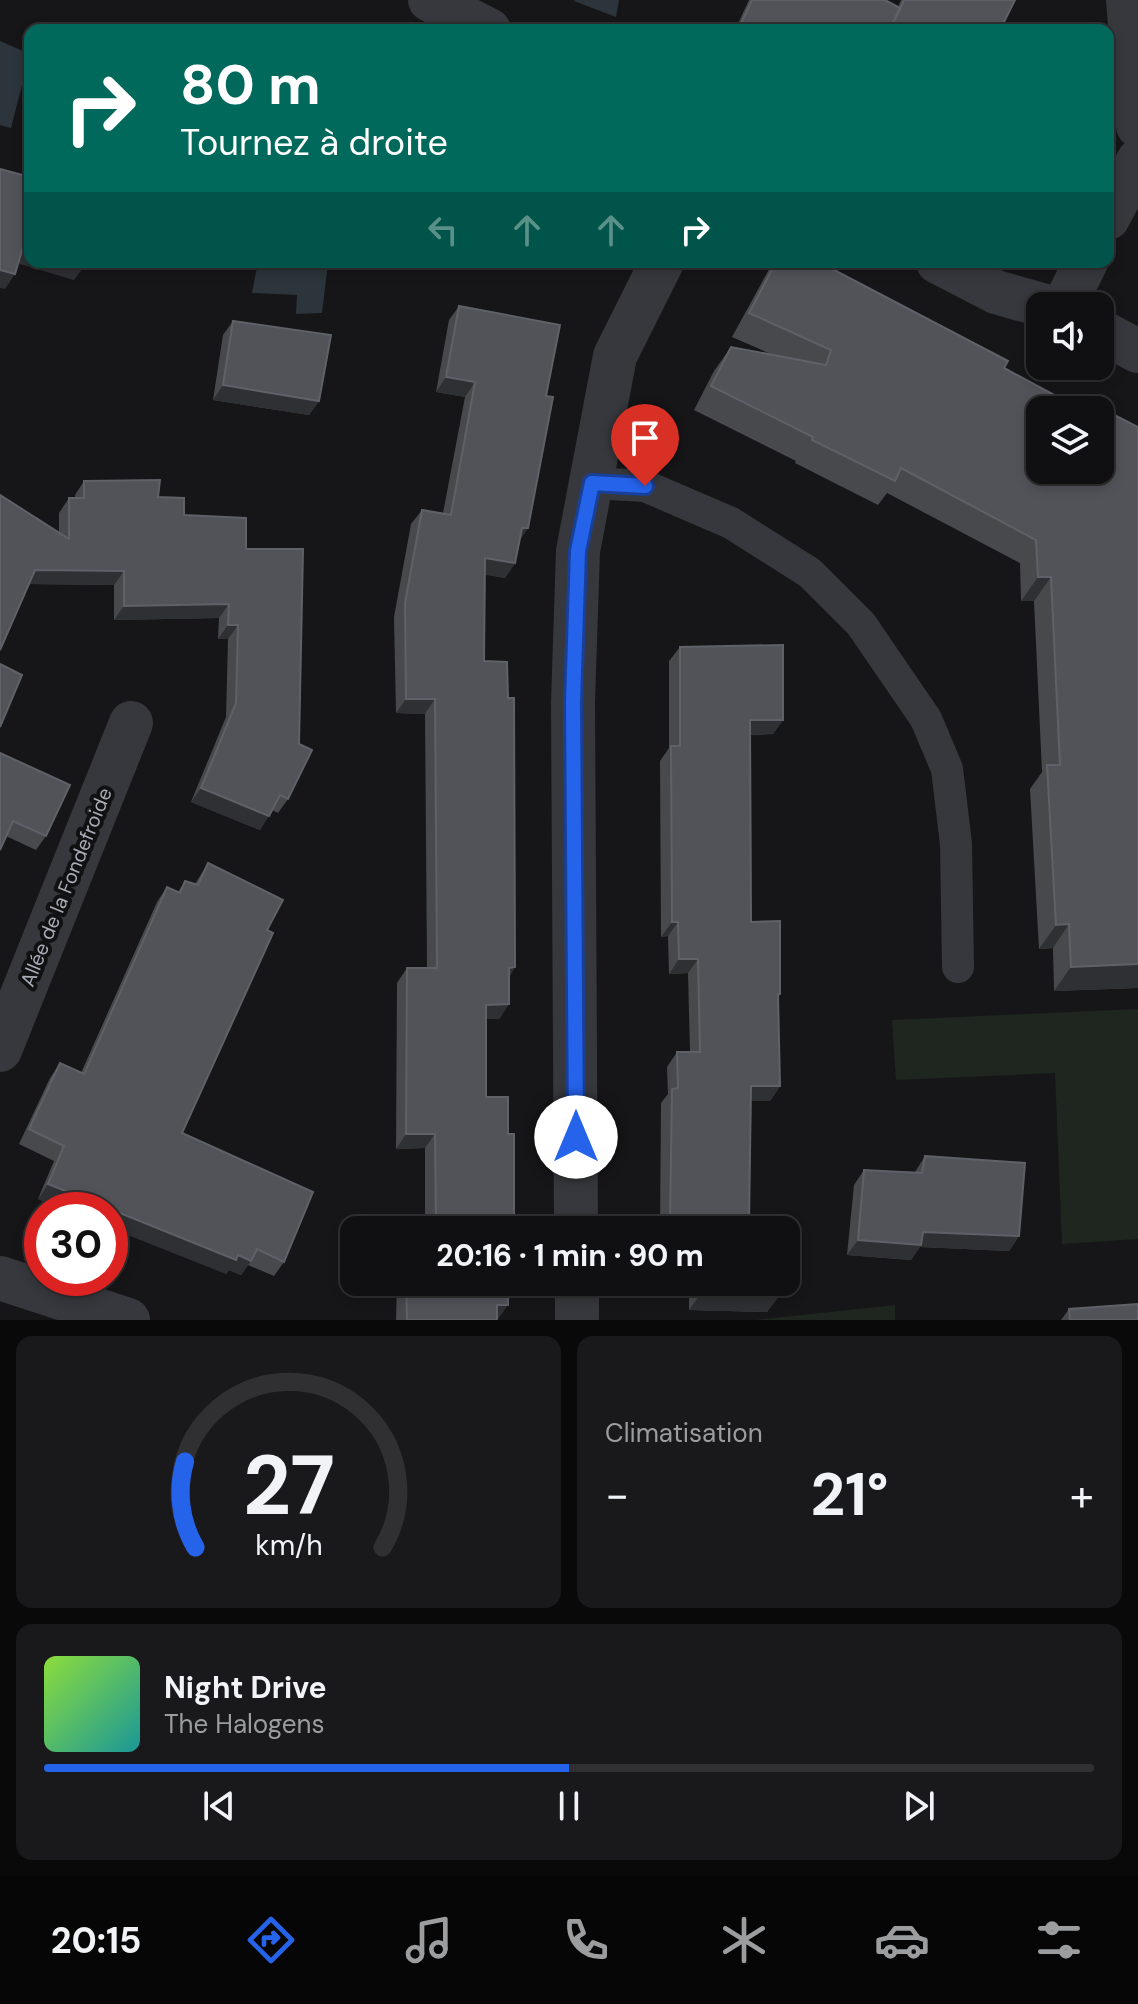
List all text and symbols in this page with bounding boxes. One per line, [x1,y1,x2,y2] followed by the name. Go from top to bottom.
[180,48,321,121] text: 80 m
[48,56,152,160] icon: right
[180,119,448,166] text: Tournez à droite
[421,208,465,252] icon: left
[505,208,549,252] icon: ahead
[589,208,633,252] icon: ahead
[673,208,717,252] icon: right
[1026,292,1114,484] map controls
[1026,292,1114,380] button: sound
[1026,396,1114,484] button: layers
[611,404,679,486] pin
[623,416,667,460] icon: arrive
[14,784,118,990] street label: Allée de la Fondefroide
[534,1095,618,1179] position arrow
[24,1192,128,1296] speed limit sign: 30
[436,1236,704,1275] text: 20:16 · 1 min · 90 m
[605,1416,763,1450] text: Climatisation
[242,1431,335,1540] text: 27
[810,1455,889,1534] text: 21°
[605,1466,629,1524] text: −
[1070,1466,1094,1524] text: +
[255,1527,322,1564] text: km/h
[164,1668,327,1707] text: Night Drive
[164,1707,324,1741] text: The Halogens
[197,1784,241,1828] icon: previous
[547,1784,591,1828] icon: pause
[897,1784,941,1828] icon: next
[243,1912,299,1968] icon: directions
[401,1912,457,1968] icon: music
[558,1912,614,1968] icon: phone
[716,1912,772,1968] icon: climate
[874,1912,930,1968] icon: car
[1031,1912,1087,1968] icon: filters
[51,1917,141,1964] text: 20:15

